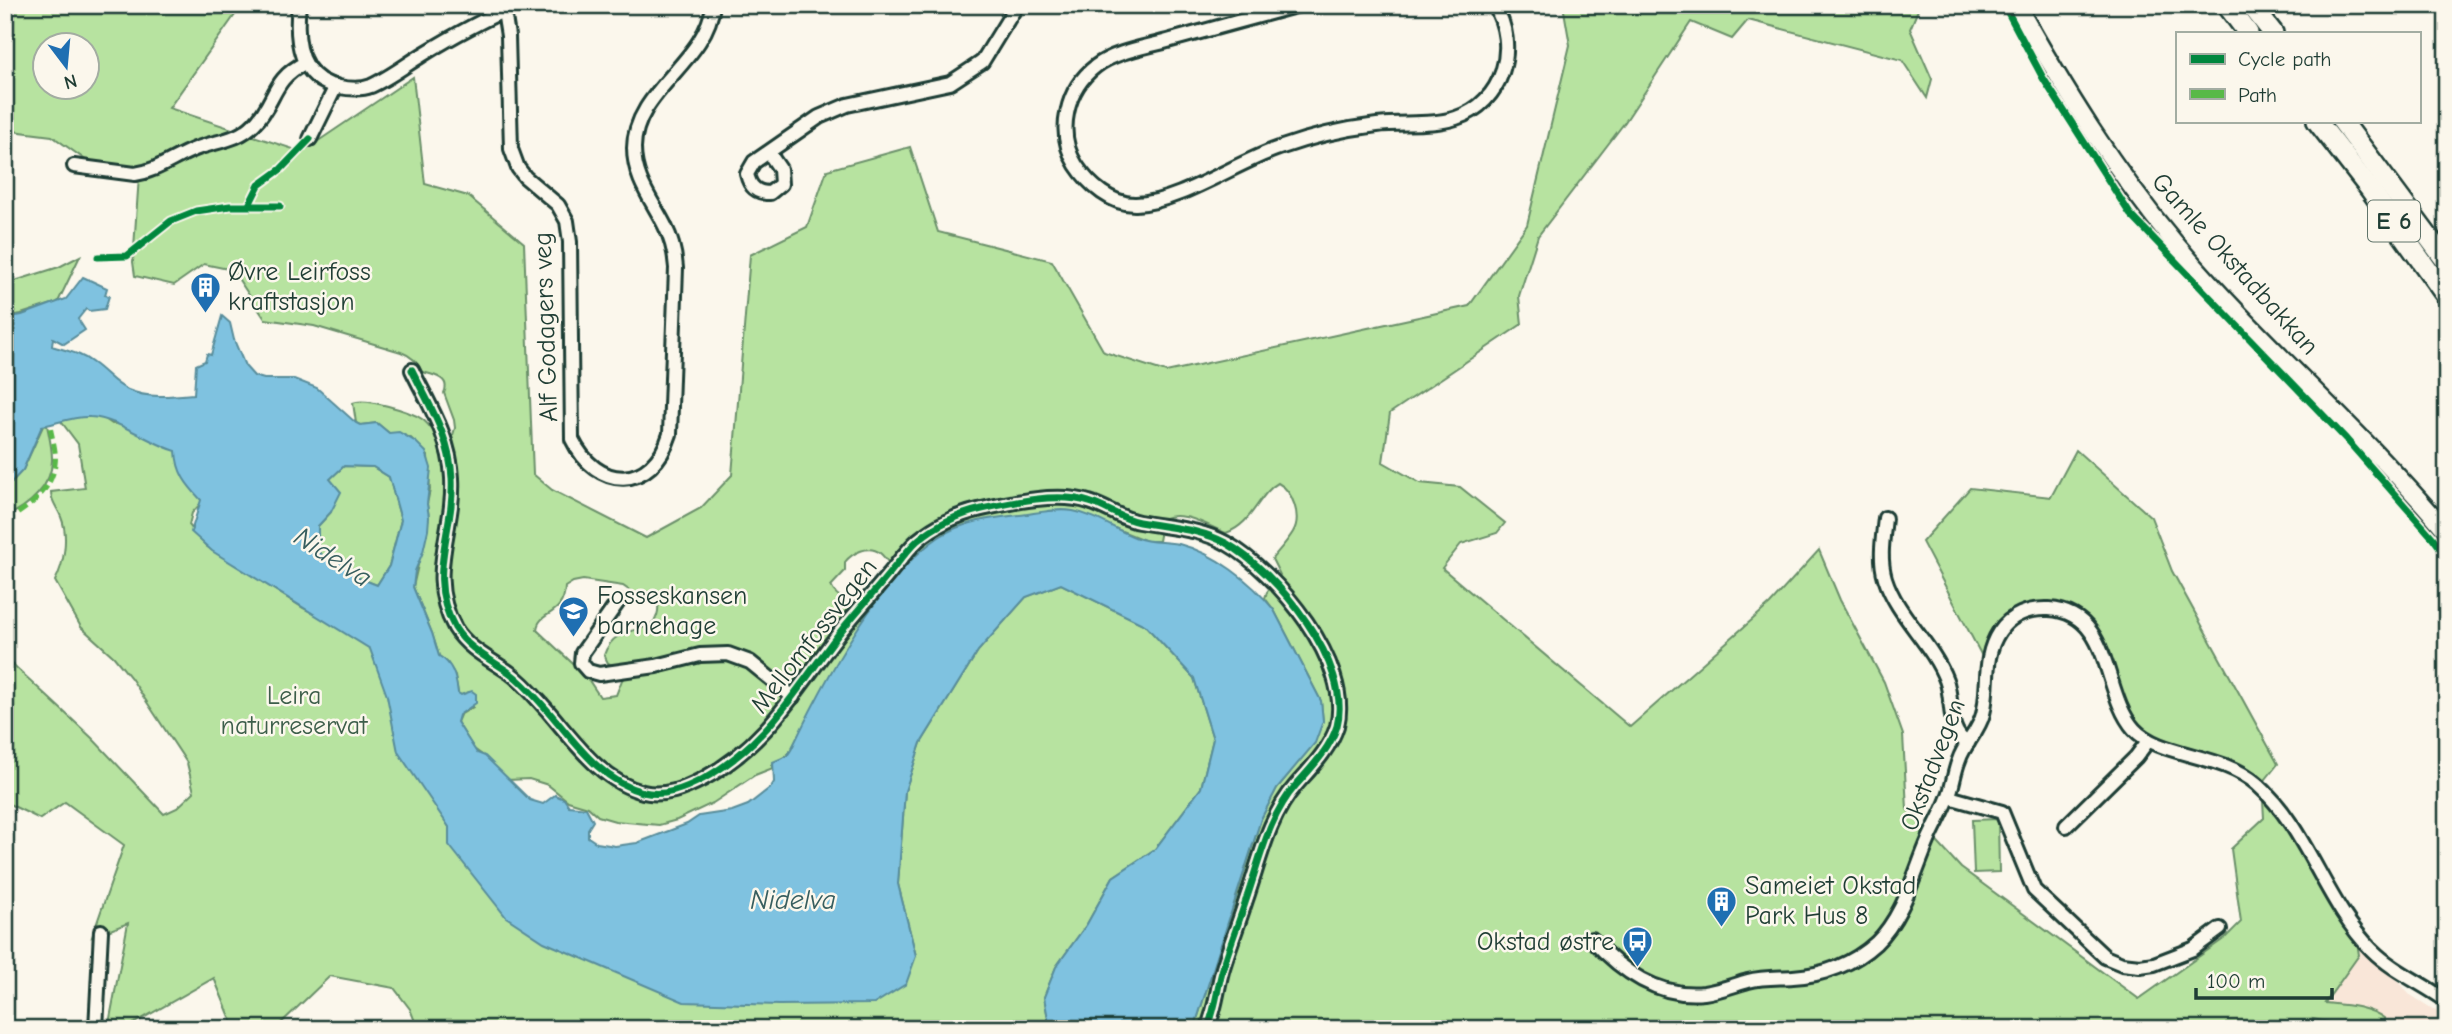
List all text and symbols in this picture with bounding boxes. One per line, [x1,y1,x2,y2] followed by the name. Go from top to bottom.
[32,32,102,102] north arrow
[2176,32,2420,122] legend
[2238,47,2331,71] text: Cycle path
[61,69,79,94] text: N
[2238,83,2277,107] text: Path
[2145,167,2325,361] street label: Gamle Okstadbakkan
[2368,201,2420,242] road number: E 6
[528,231,564,423] street label: Alf Godagers veg
[228,257,371,317] place label: Øvre Leirfoss kraftstasjon
[188,270,222,314] building icon: Øvre Leirfoss kraftstasjon
[288,520,378,594] water label: Nidelva
[744,553,884,719] street label: Mellomfossvegen
[597,581,747,641] place label: Fosseskansen barnehage
[557,594,591,638] school or university icon: Fosseskansen barnehage
[221,681,369,741] park label: Leira naturreservat
[1894,695,1972,835] street label: Okstadvegen
[1745,871,1916,931] place label: Sameiet Okstad Park Hus 8
[750,884,836,916] water label: Nidelva
[1705,884,1739,928] building icon: Sameiet Okstad Park Hus 8
[1620,925,1654,969] bus stop icon: Okstad østre
[1477,927,1614,957] place label: Okstad østre
[2196,957,2333,1001] scale bar
[2207,969,2265,993] text: 100 m

